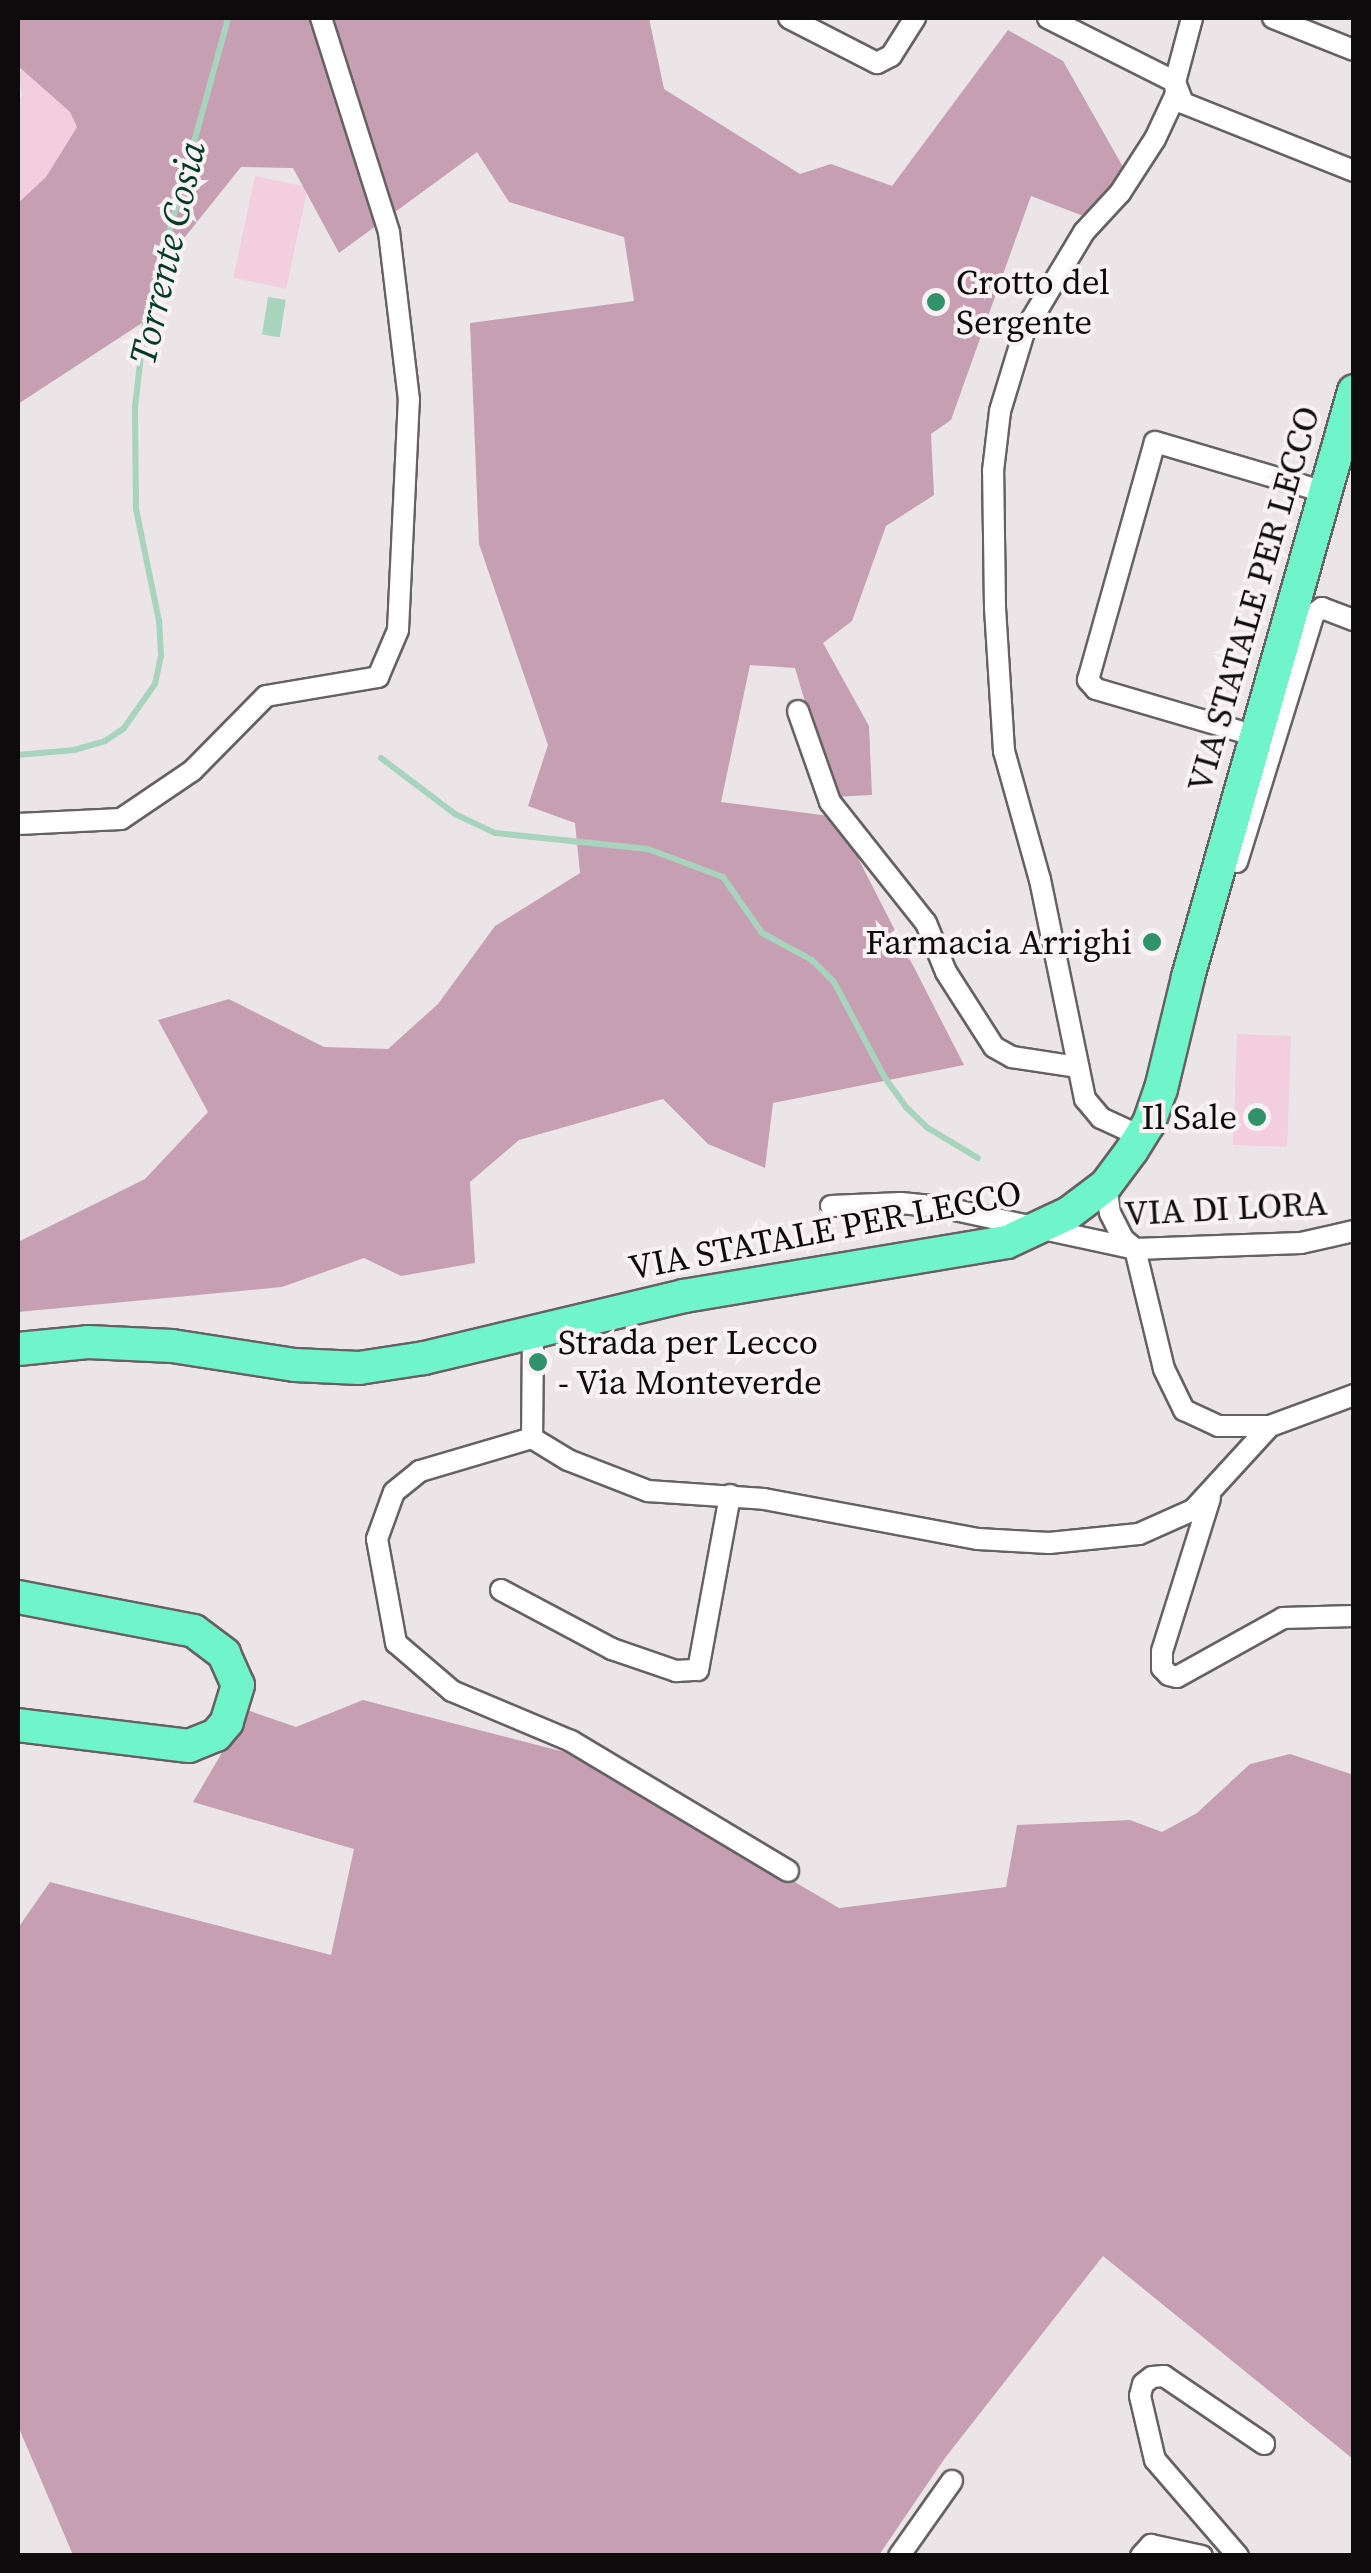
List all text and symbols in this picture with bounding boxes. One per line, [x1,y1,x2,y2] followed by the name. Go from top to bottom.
[120,137,216,369] water label: Torrente Cosia
[956,261,1110,343] place label: Crotto del Sergente
[925,291,947,313] marker: Crotto del Sergente
[1178,401,1328,797] street label: VIA STATALE PER LECCO
[865,921,1132,963] place label: Farmacia Arrighi
[1141,931,1163,953] marker: Farmacia Arrighi
[1141,1096,1237,1138] place label: Il Sale
[1246,1106,1268,1128] marker: Il Sale
[625,1171,1025,1289] street label: VIA STATALE PER LECCO
[1123,1182,1329,1234] street label: VIA DI LORA
[558,1321,823,1403] place label: Strada per Lecco - Via Monteverde
[527,1351,549,1373] marker: Strada per Lecco - Via Monteverde

